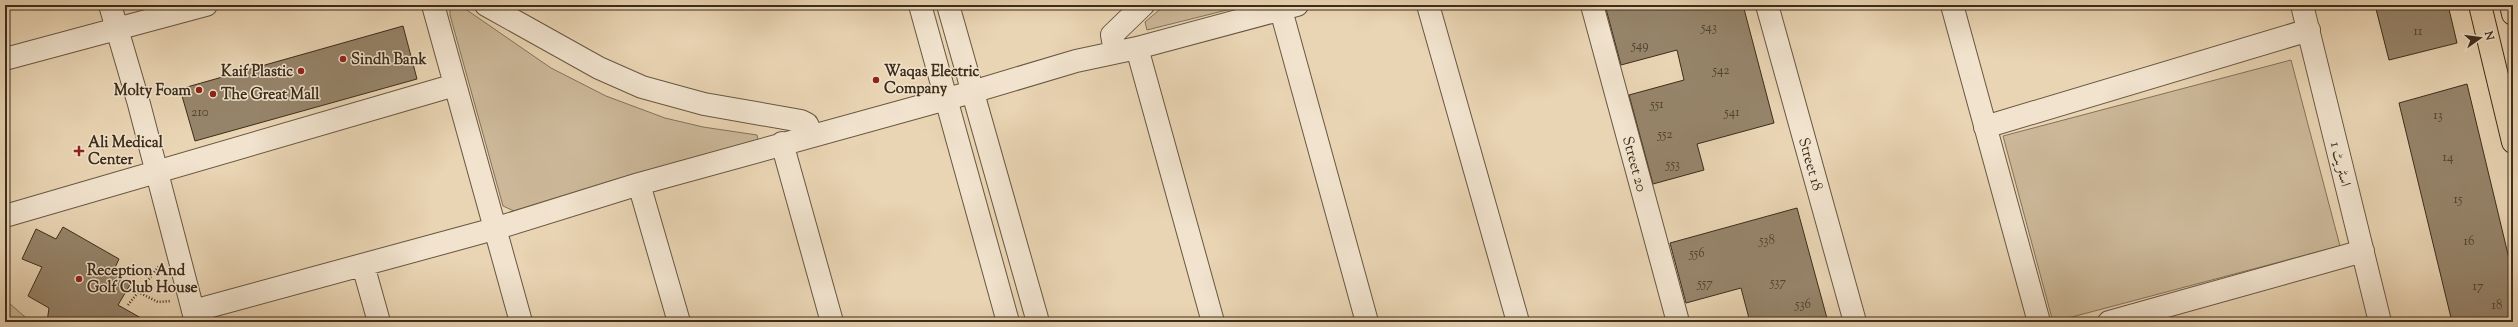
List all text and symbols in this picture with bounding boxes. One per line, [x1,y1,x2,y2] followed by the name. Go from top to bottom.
[2460,18,2500,58] north arrow
[1700,19,1717,37] house number: 543
[2414,23,2423,41] house number: 11
[2480,29,2498,42] text: N
[1630,37,1649,55] house number: 549
[351,50,428,71] place label: Sindh Bank
[338,54,348,64] marker: Sindh Bank
[221,62,293,83] place label: Kaif Plastic
[884,62,980,100] place label: Waqas Electric Company
[1711,62,1730,80] house number: 542
[296,66,306,76] marker: Kaif Plastic
[871,75,881,85] marker: Waqas Electric Company
[114,81,192,102] place label: Molty Foam
[194,85,204,95] marker: Molty Foam
[221,85,320,106] place label: The Great Mall
[208,89,218,99] marker: The Great Mall
[1649,96,1664,114] house number: 551
[191,104,209,122] house number: 210
[1723,104,1740,122] house number: 541
[2433,107,2443,125] house number: 13
[1656,126,1673,144] house number: 552
[88,133,164,171] place label: Ali Medical Center
[1616,134,1651,195] street label: Street 20
[1792,135,1827,194] street label: Street 18
[2324,140,2355,189] street label: اسٹریٹ 1
[73,145,85,157] marker: Ali Medical Center
[2443,149,2454,167] house number: 14
[1665,156,1680,174] house number: 553
[2454,191,2463,209] house number: 15
[1758,232,1775,250] house number: 538
[2464,233,2474,251] house number: 16
[1688,245,1705,263] house number: 556
[87,261,198,299] place label: Reception And Golf Club House
[74,274,84,284] marker: Reception And Golf Club House
[1769,274,1787,292] house number: 537
[1696,275,1713,293] house number: 557
[2473,278,2484,296] house number: 17
[1794,296,1811,314] house number: 536
[2492,297,2502,315] house number: 18

